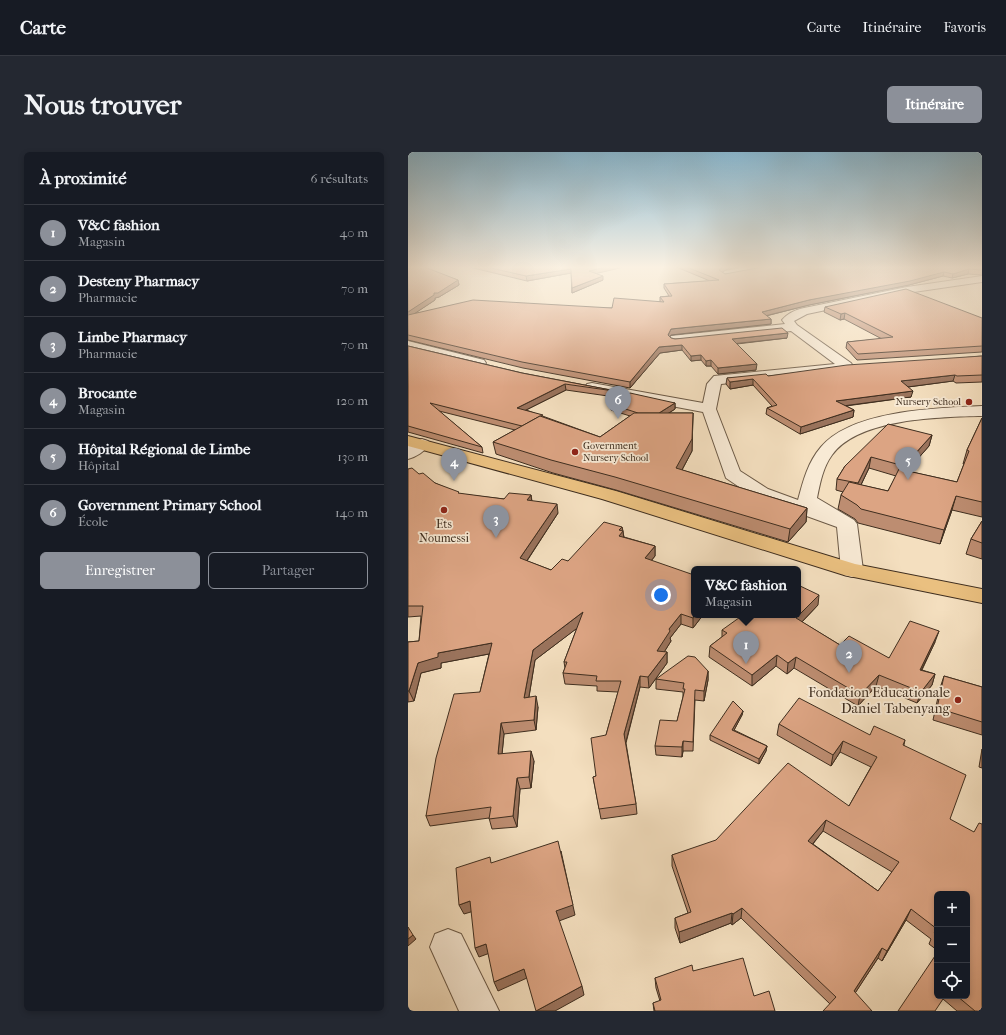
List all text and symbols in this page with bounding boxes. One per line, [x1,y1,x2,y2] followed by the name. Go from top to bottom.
[20,17,66,39] text: Carte
[807,19,841,36] text: Carte
[863,19,921,36] text: Itinéraire
[943,19,986,36] text: Favoris
[887,86,982,123] button: Itinéraire
[24,88,181,121] text: Nous trouver
[40,168,127,188] text: À proximité
[311,171,368,186] text: 6 résultats
[78,216,160,234] text: V&C fashion
[51,225,55,240] text: 1
[340,225,368,240] text: 40 m
[78,234,125,249] text: Magasin
[78,272,199,290] text: Desteny Pharmacy
[50,281,56,296] text: 2
[341,281,368,296] text: 70 m
[78,290,137,305] text: Pharmacie
[78,328,187,346] text: Limbe Pharmacy
[50,337,56,352] text: 3
[341,337,368,352] text: 70 m
[78,346,137,361] text: Pharmacie
[78,384,137,402] text: Brocante
[605,386,631,419] pin: 6
[49,393,57,408] text: 4
[336,393,368,408] text: 120 m
[895,396,961,408] place label: Nursery School
[964,397,974,407] marker: Nursery School
[78,402,125,417] text: Magasin
[78,440,250,458] text: Hôpital Régional de Limbe
[583,440,649,464] place label: Government Nursery School
[570,447,580,457] marker: Government Nursery School
[895,447,921,480] pin: 5
[441,448,467,481] pin: 4
[50,449,56,464] text: 5
[337,449,368,464] text: 130 m
[78,458,120,473] text: Hôpital
[78,496,261,514] text: Government Primary School
[49,505,57,520] text: 6
[335,505,368,520] text: 140 m
[439,505,449,515] marker: Ets Noumessi
[483,505,509,538] pin: 3
[78,514,108,529] text: École
[419,517,469,545] place label: Ets Noumessi
[40,552,200,589] button: Enregistrer
[208,552,368,589] button: Partager
[691,566,801,618] popup
[705,576,787,594] text: V&C fashion
[651,585,671,605] your location
[705,594,752,609] text: Magasin
[733,631,759,664] pin: 1
[836,640,862,673] pin: 2
[808,684,951,717] place label: Fondation Educationale Daniel Tabenyang
[953,695,963,705] marker: Fondation Educationale Daniel Tabenyang
[934,891,970,999] map controls
[934,891,970,927] button: +
[934,927,970,963] button: −
[934,963,970,999] button: locate

